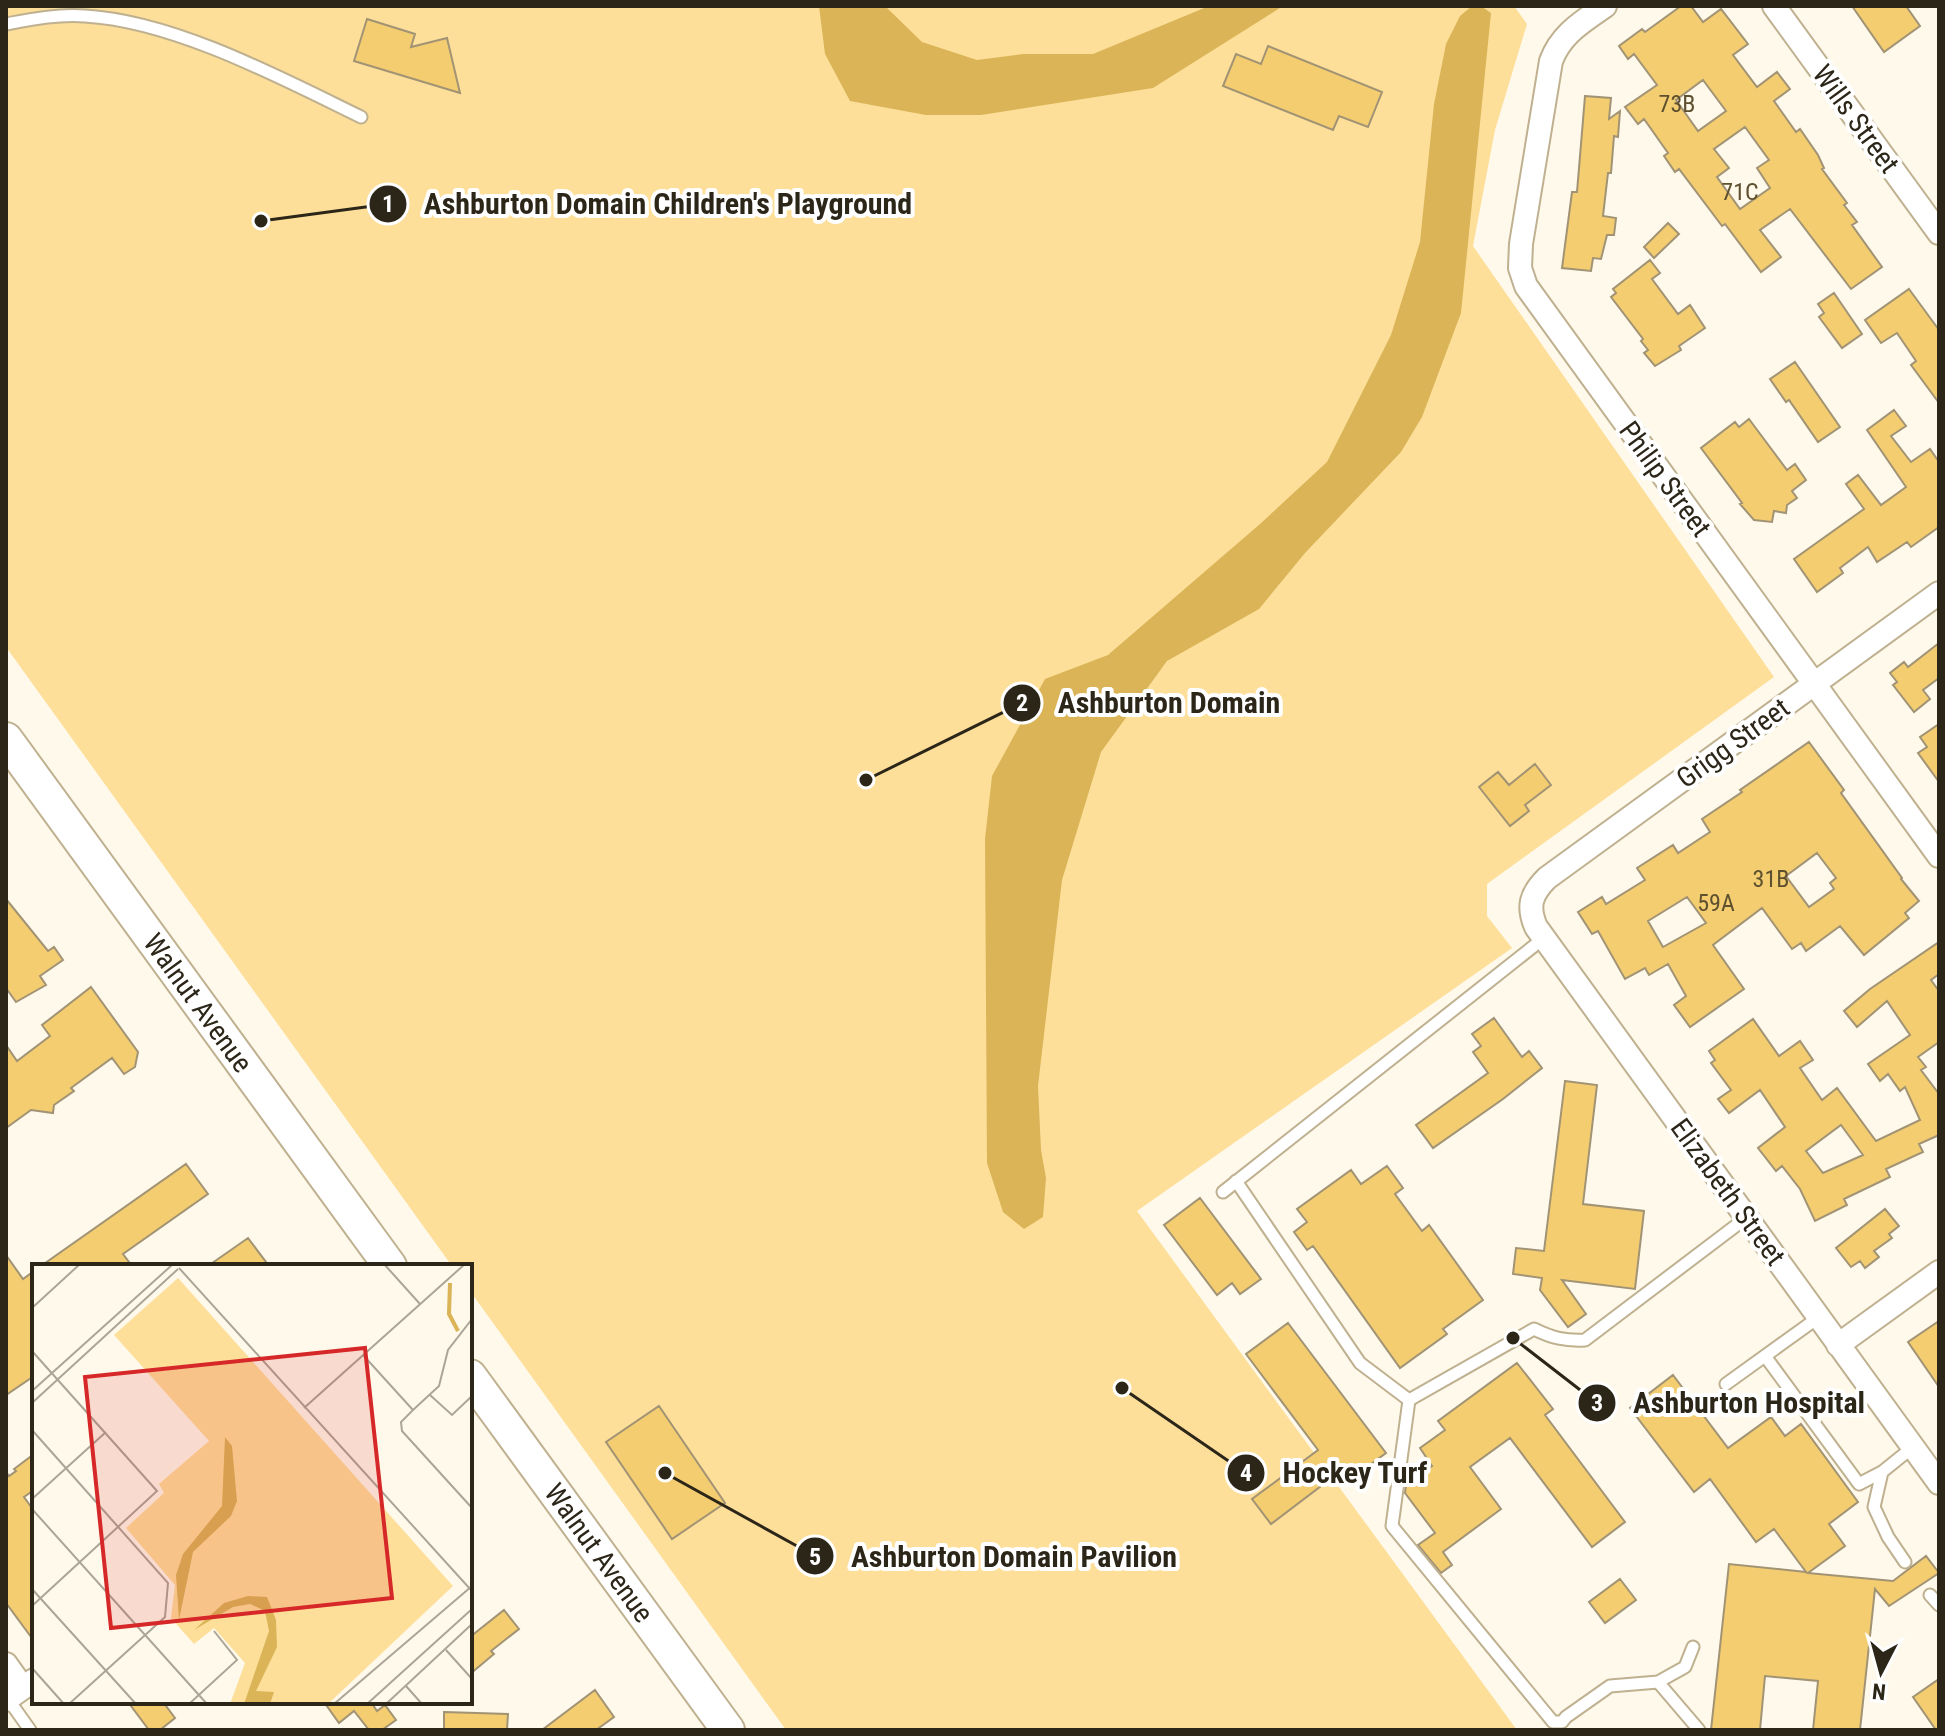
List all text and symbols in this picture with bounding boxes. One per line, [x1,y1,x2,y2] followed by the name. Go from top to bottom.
[1806,59,1906,179] street label: Wills Street
[1659,90,1695,118] house number: 73B
[368,177,928,231] callout: Ashburton Domain Children's Playground
[1721,178,1759,206] house number: 71C
[424,186,912,221] text: Ashburton Domain Children's Playground
[382,190,394,218] text: 1
[1612,415,1718,543] street label: Philip Street
[1002,676,1297,730] callout: Ashburton Domain
[1058,685,1280,720] text: Ashburton Domain
[1016,689,1028,717] text: 2
[1670,691,1796,795] street label: Grigg Street
[1753,865,1789,893] house number: 31B
[1697,889,1735,917] house number: 59A
[137,927,259,1079] street label: Walnut Avenue
[1664,1112,1792,1272] street label: Elizabeth Street
[32,1264,472,1704] inset map
[1577,1376,1881,1430] callout: Ashburton Hospital
[1633,1385,1865,1420] text: Ashburton Hospital
[1591,1389,1603,1417] text: 3
[1226,1446,1444,1500] callout: Hockey Turf
[1283,1455,1428,1490] text: Hockey Turf
[1240,1459,1252,1487] text: 4
[538,1477,660,1629] street label: Walnut Avenue
[795,1529,1193,1583] callout: Ashburton Domain Pavilion
[851,1539,1177,1574] text: Ashburton Domain Pavilion
[809,1543,821,1571] text: 5
[1841,1632,1921,1712] north arrow
[1871,1678,1887,1705] text: N

